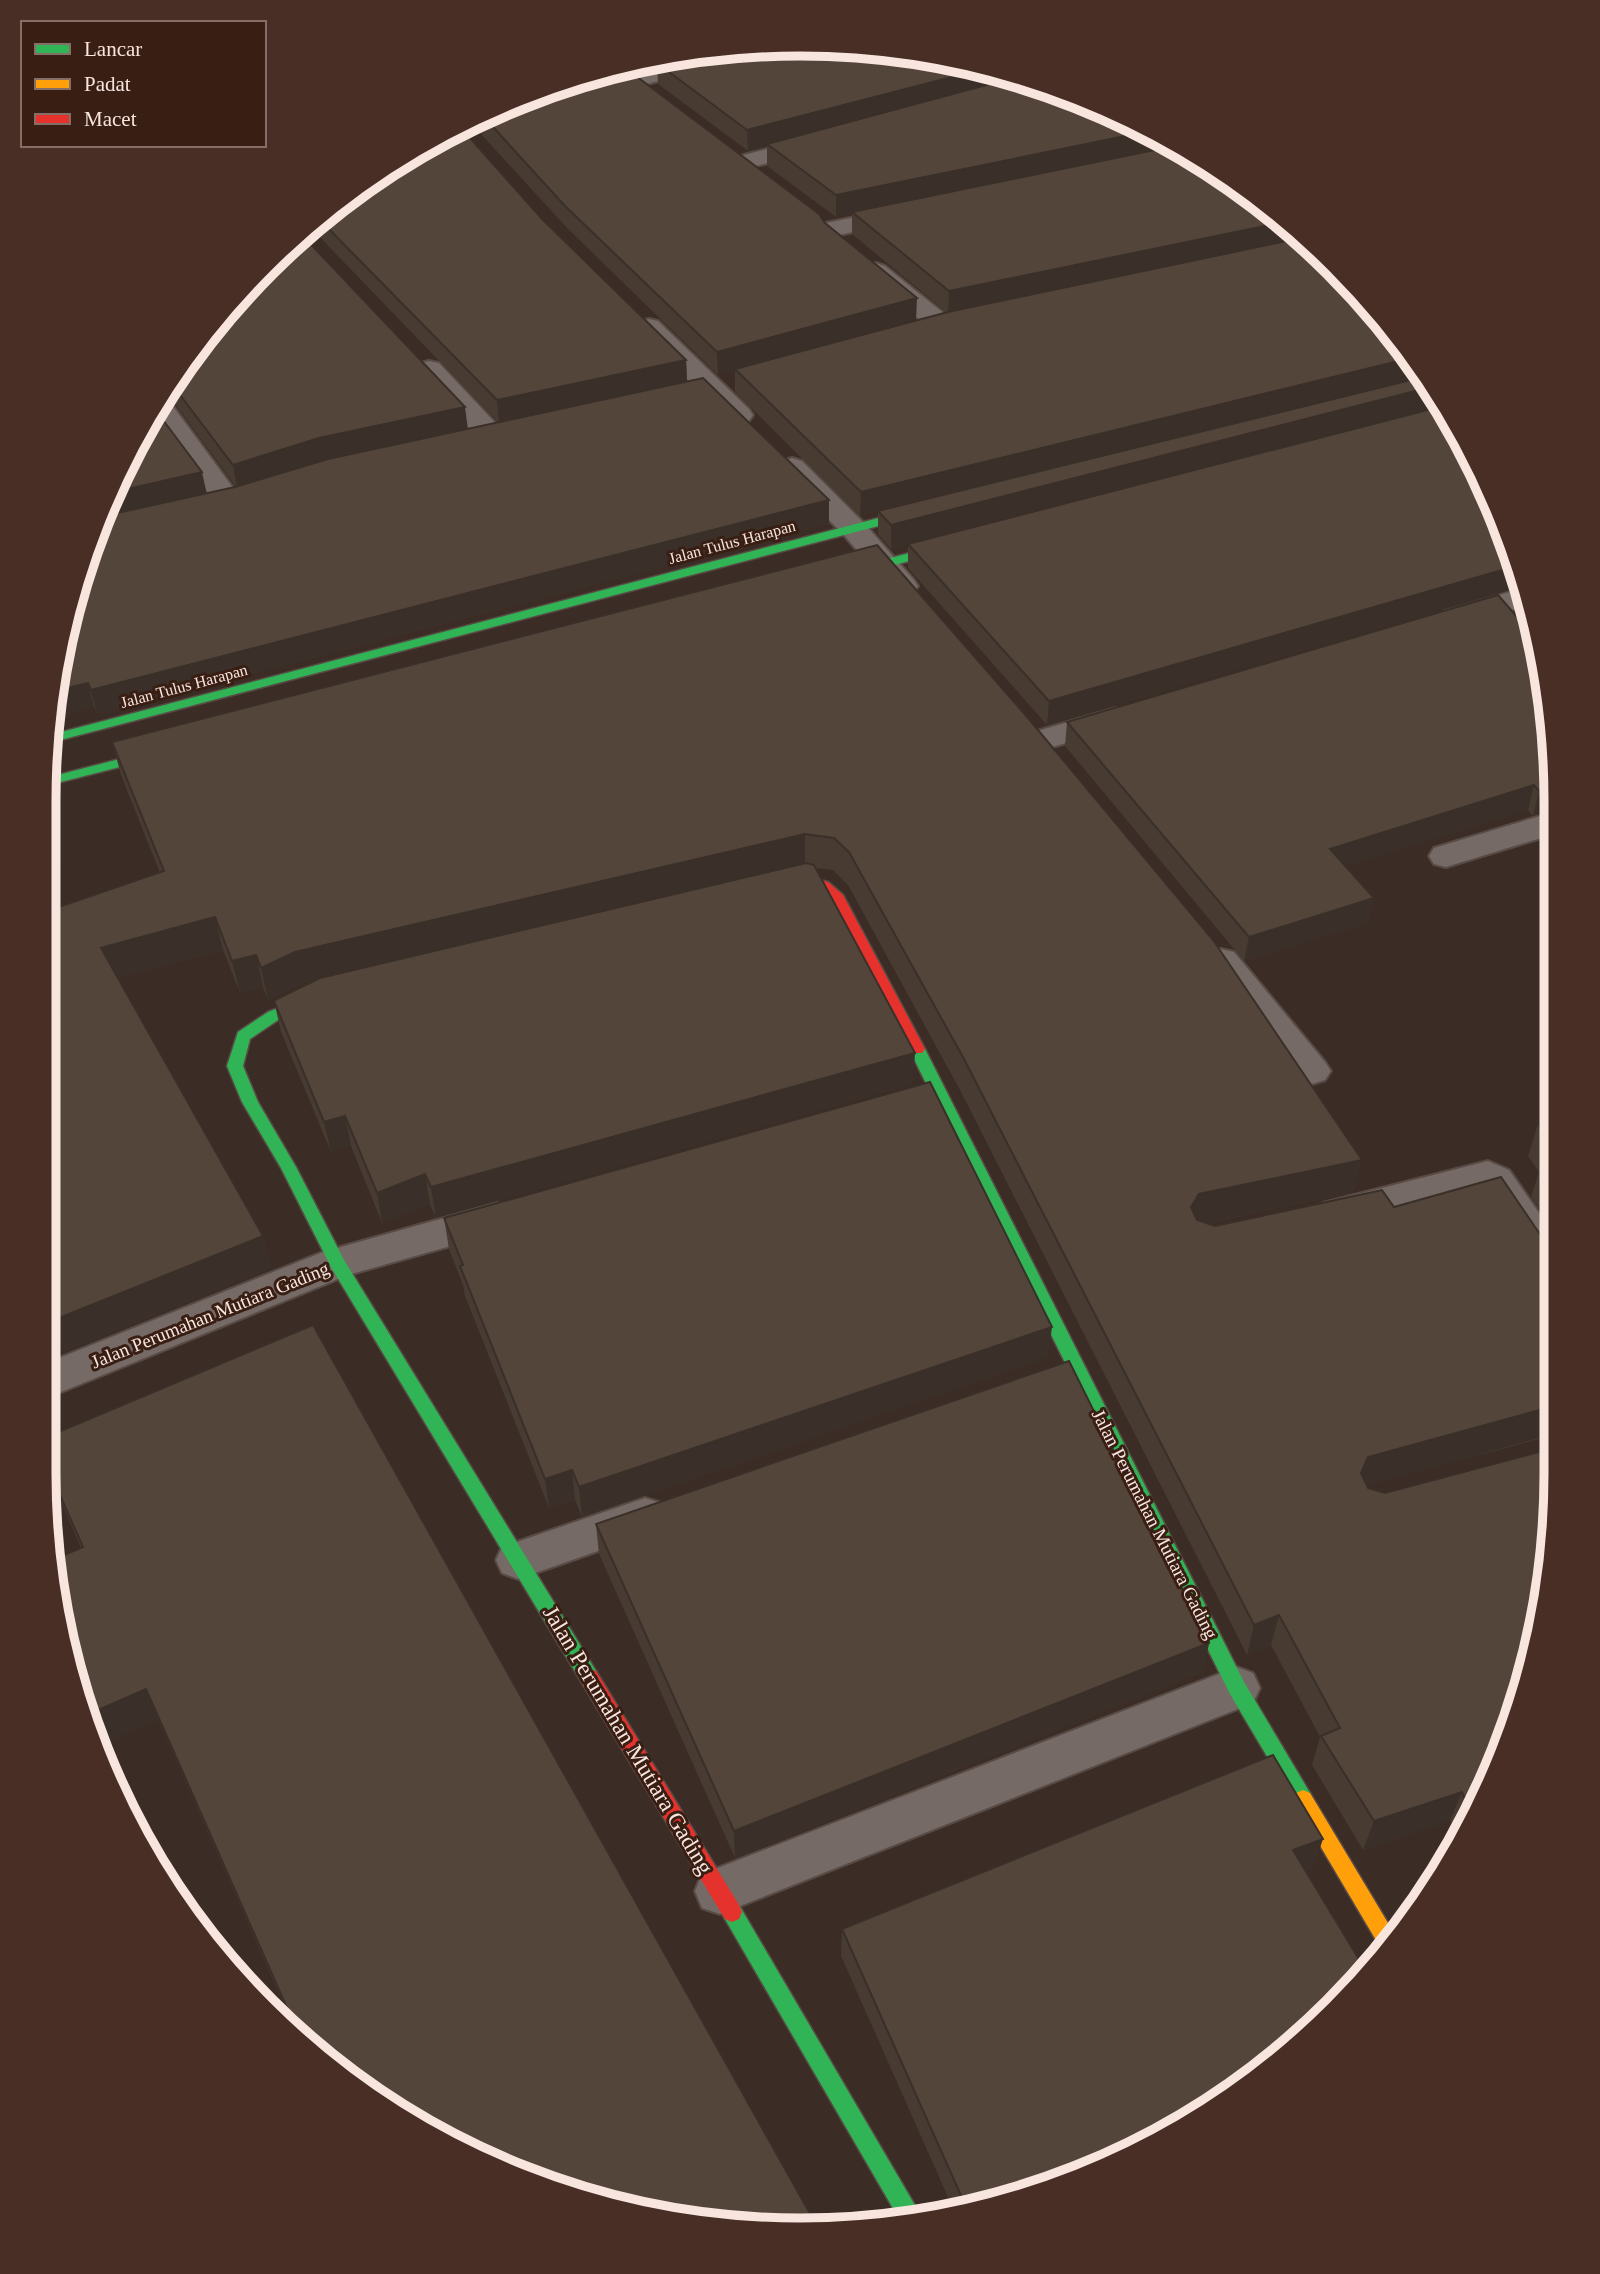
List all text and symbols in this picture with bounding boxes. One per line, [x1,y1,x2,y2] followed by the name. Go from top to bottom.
[21,21,266,147] legend
[84,37,142,61] text: Lancar
[84,72,131,96] text: Padat
[84,107,137,131] text: Macet
[667,517,798,568] street label: Jalan Tulus Harapan
[119,661,250,712] street label: Jalan Tulus Harapan
[88,1257,333,1372] street label: Jalan Perumahan Mutiara Gading
[1088,1406,1222,1643] street label: Jalan Perumahan Mutiara Gading
[538,1601,718,1879] street label: Jalan Perumahan Mutiara Gading

